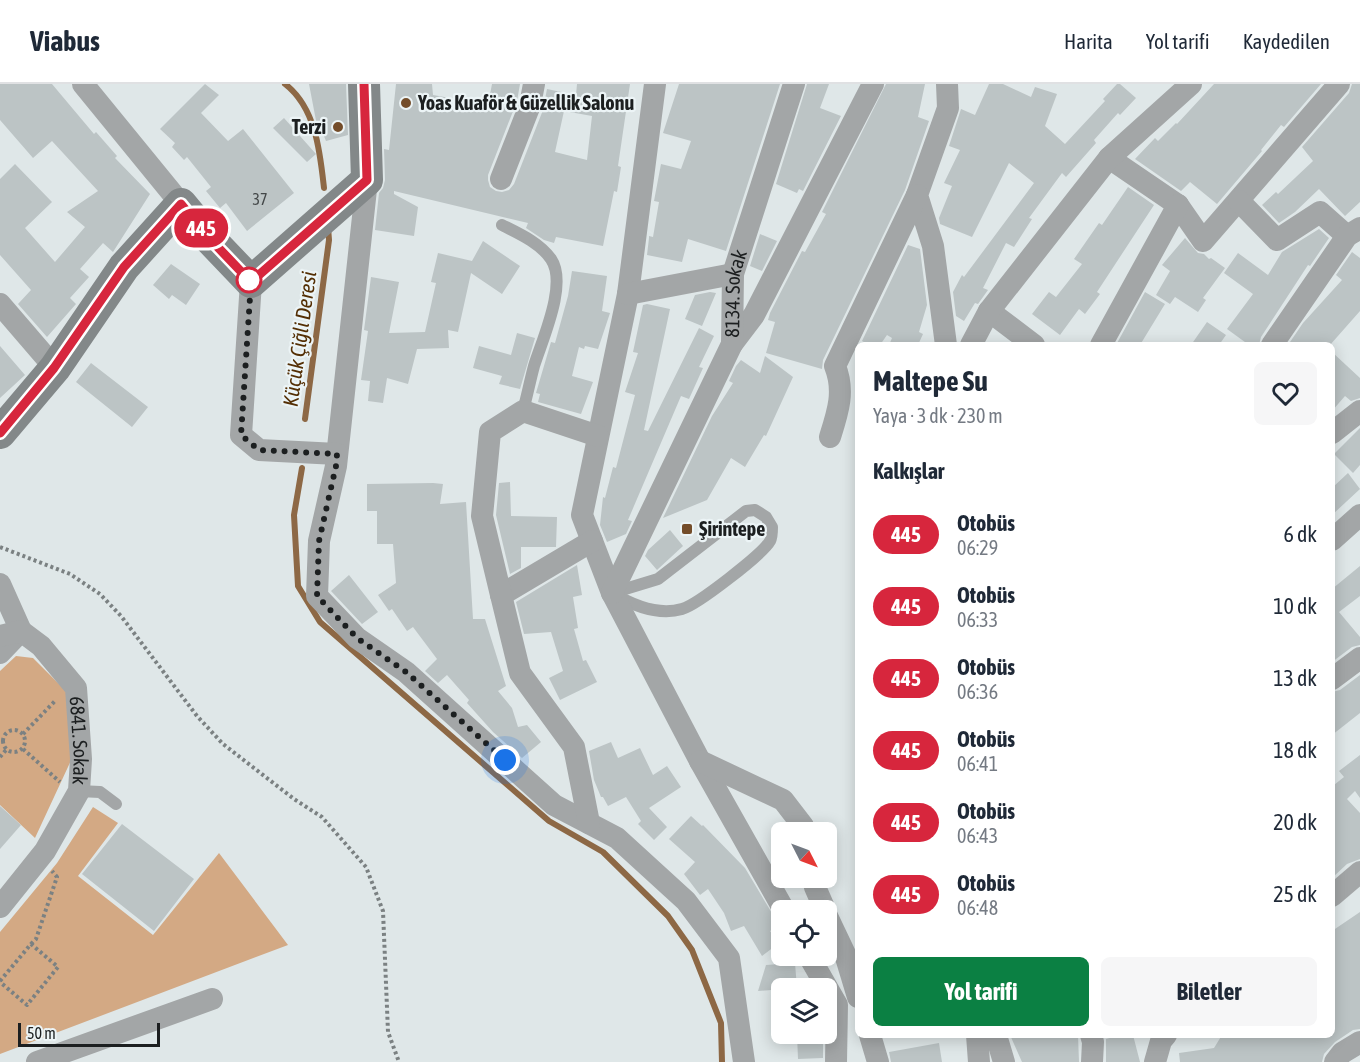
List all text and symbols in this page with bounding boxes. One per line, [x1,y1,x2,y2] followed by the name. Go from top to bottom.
[30,25,100,57] text: Viabus
[1064,29,1113,53] text: Harita
[1146,29,1210,53] text: Yol tarifi
[1243,29,1330,53] text: Kaydedilen
[417,91,634,114] place label: Yoas Kuaför & Güzellik Salonu
[399,96,413,110] marker: Yoas Kuaför & Güzellik Salonu
[292,115,326,138] place label: Terzi
[331,120,345,134] marker: Terzi
[252,190,268,208] house number: 37
[166,208,236,248] line badge: 445
[186,216,216,240] text: 445
[720,246,751,338] street label: 8134. Sokak
[236,267,262,293] unlabelled marker
[278,270,320,408] water label: Küçük Çiğli Deresi
[1254,362,1317,425] button: heart
[873,365,988,397] text: Maltepe Su
[873,404,1003,427] text: Yaya · 3 dk · 230 m
[873,458,944,484] text: Kalkışlar
[957,510,1015,536] text: Otobüs
[699,517,765,540] place label: Şirintepe
[1284,521,1317,547] text: 6 dk
[680,522,694,536] marker: Şirintepe
[891,522,921,546] text: 445
[957,536,998,559] text: 06:29
[957,582,1015,608] text: Otobüs
[1273,593,1317,619] text: 10 dk
[891,594,921,618] text: 445
[957,608,998,631] text: 06:33
[957,654,1015,680] text: Otobüs
[1273,665,1317,691] text: 13 dk
[891,666,921,690] text: 445
[957,680,998,703] text: 06:36
[66,696,93,786] street label: 6841. Sokak
[957,726,1015,752] text: Otobüs
[1273,737,1317,763] text: 18 dk
[891,738,921,762] text: 445
[490,745,520,775] your location
[957,752,998,775] text: 06:41
[957,798,1015,824] text: Otobüs
[1273,809,1317,835] text: 20 dk
[891,810,921,834] text: 445
[771,822,837,888] north arrow
[771,822,837,1044] map controls
[957,824,998,847] text: 06:43
[957,870,1015,896] text: Otobüs
[1273,881,1317,907] text: 25 dk
[891,882,921,906] text: 445
[957,896,998,919] text: 06:48
[771,900,837,966] button: locate
[873,957,1089,1026] button: Yol tarifi
[1101,957,1317,1026] button: Biletler
[771,978,837,1044] button: layers
[18,1020,160,1048] scale bar
[27,1024,56,1042] text: 50 m

